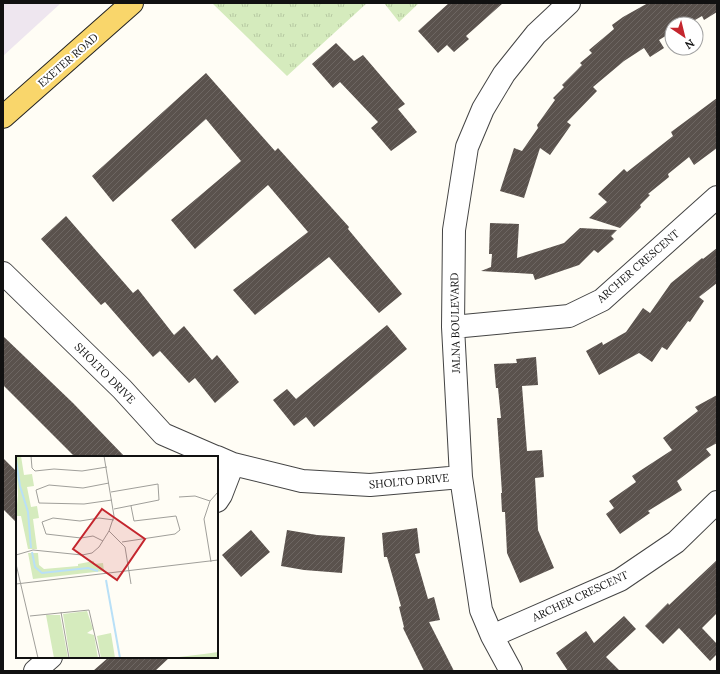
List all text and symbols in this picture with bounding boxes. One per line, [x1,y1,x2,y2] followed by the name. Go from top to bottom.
[664,16,704,56] north arrow
[35,30,101,90] street label: EXETER ROAD
[682,36,697,53] text: N
[593,226,682,306] street label: ARCHER CRESCENT
[447,272,463,375] street label: JALNA BOULEVARD
[72,340,138,406] street label: SHOLTO DRIVE
[16,456,218,658] inset map
[368,471,450,491] street label: SHOLTO DRIVE
[529,568,630,625] street label: ARCHER CRESCENT

